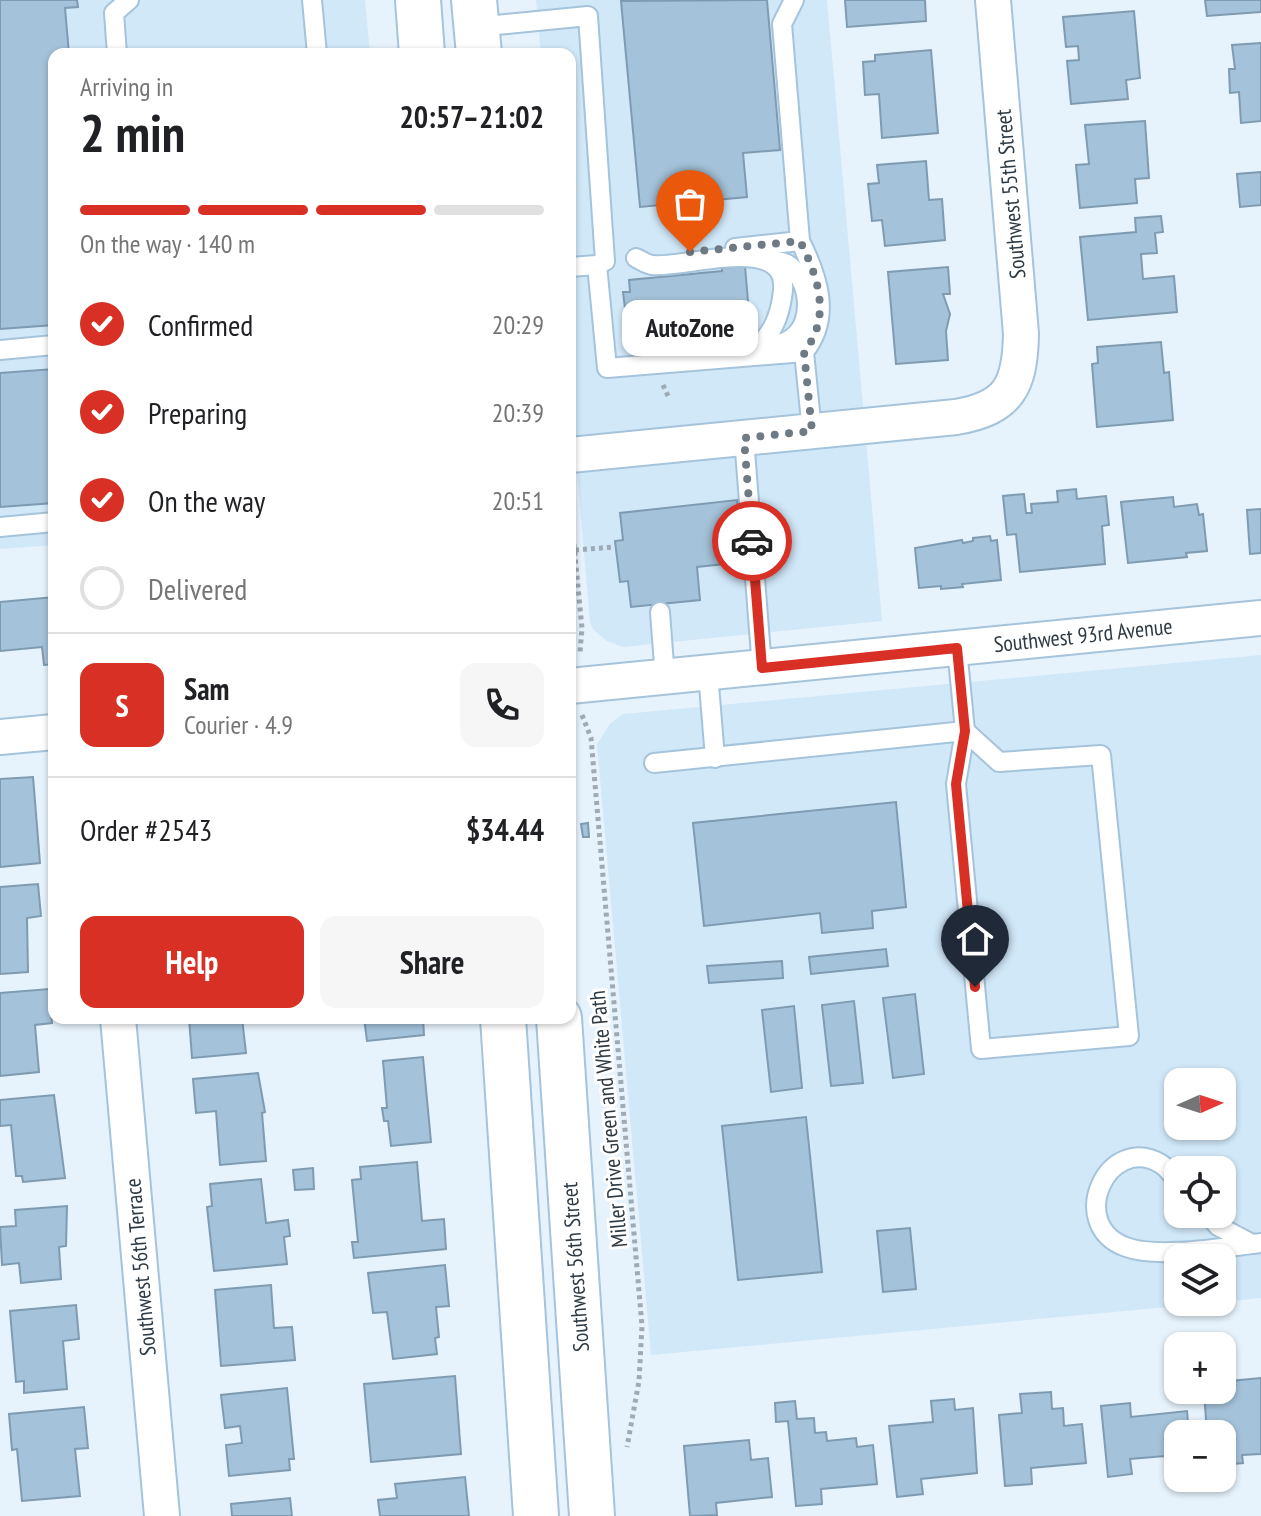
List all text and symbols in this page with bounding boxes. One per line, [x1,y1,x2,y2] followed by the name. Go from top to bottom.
[80,70,173,103] text: Arriving in
[400,97,544,136] text: 20:57–21:02
[80,99,185,166] text: 2 min
[989,108,1031,280] street label: Southwest 55th Street
[656,170,724,252] pin
[668,182,712,226] icon: bag
[80,227,255,260] text: On the way · 140 m
[622,300,758,356] callout: AutoZone
[80,302,124,346] icon: check
[148,305,253,344] text: Confirmed
[492,308,544,341] text: 20:29
[646,311,735,344] text: AutoZone
[80,390,124,434] icon: check
[148,393,247,432] text: Preparing
[492,396,544,429] text: 20:39
[80,478,124,522] icon: check
[148,481,265,520] text: On the way
[492,484,544,517] text: 20:51
[712,501,792,581] courier
[730,519,774,563] icon: car
[148,569,247,608] text: Delivered
[992,612,1174,658] street label: Southwest 93rd Avenue
[460,663,544,747] button: phone
[184,669,229,708] text: Sam
[115,686,129,725] text: S
[184,708,293,741] text: Courier · 4.9
[80,810,212,849] text: Order #2543
[466,810,544,849] text: $34.44
[941,905,1009,987] pin
[80,916,304,1008] button: Help
[320,916,544,1008] button: Share
[953,917,997,961] icon: home
[583,989,633,1249] street label: Miller Drive Green and White Path
[1164,1068,1236,1140] north arrow
[1164,1068,1236,1492] map controls
[1164,1156,1236,1228] button: locate
[118,1177,162,1357] street label: Southwest 56th Terrace
[555,1181,595,1353] street label: Southwest 56th Street
[1164,1244,1236,1316] button: layers
[1164,1332,1236,1404] button: +
[1164,1420,1236,1492] button: −

